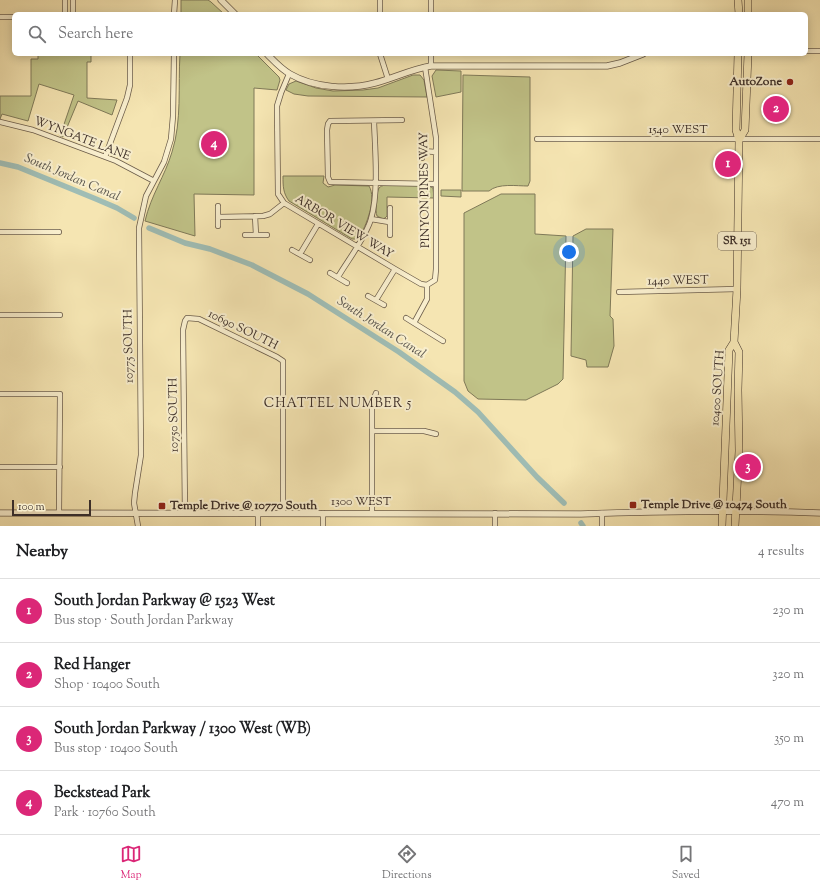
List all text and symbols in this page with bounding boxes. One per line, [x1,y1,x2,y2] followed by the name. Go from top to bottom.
[12,12,808,56] search box
[26,23,48,45] icon: search
[58,24,133,45] text: Search here
[728,73,782,91] place label: AutoZone
[785,77,795,87] marker: AutoZone
[763,94,789,124] pin: 2
[31,112,134,166] street label: WYNGATE LANE
[648,121,708,139] street label: 1540 WEST
[201,129,227,159] pin: 4
[415,131,435,248] street label: PINYON PINES WAY
[715,149,741,179] pin: 1
[21,150,123,206] water label: South Jordan Canal
[291,190,397,264] street label: ARBOR VIEW WAY
[718,232,756,250] road number: SR 151
[559,242,579,262] your location
[647,271,709,291] street label: 1440 WEST
[333,293,429,364] water label: South Jordan Canal
[205,305,282,355] street label: 10690 SOUTH
[119,308,139,383] street label: 10775 SOUTH
[706,349,730,427] street label: 10400 SOUTH
[164,377,184,452] street label: 10750 SOUTH
[264,395,412,413] district label: CHATTEL NUMBER 5
[735,452,761,482] pin: 3
[331,493,392,511] street label: 1300 WEST
[640,496,788,514] place label: Temple Drive @ 10474 South
[169,497,318,515] place label: Temple Drive @ 10770 South
[12,498,91,517] scale bar
[18,499,45,515] text: 100 m
[628,500,638,510] marker: Temple Drive @ 10474 South
[157,501,167,511] marker: Temple Drive @ 10770 South
[16,540,68,564] text: Nearby
[758,543,804,561] text: 4 results
[54,591,275,612] text: South Jordan Parkway @ 1523 West
[27,602,31,620] text: 1
[772,602,804,620] text: 230 m
[54,612,233,630] text: Bus stop · South Jordan Parkway
[54,655,130,676] text: Red Hanger
[26,666,32,684] text: 2
[772,666,804,684] text: 320 m
[54,676,160,694] text: Shop · 10400 South
[54,719,311,740] text: South Jordan Parkway / 1300 West (WB)
[26,730,32,748] text: 3
[774,730,804,748] text: 350 m
[54,740,178,758] text: Bus stop · 10400 South
[54,783,150,804] text: Beckstead Park
[26,794,32,812] text: 4
[771,794,804,812] text: 470 m
[54,804,156,822] text: Park · 10760 South
[120,843,142,883] tab: Map
[382,843,432,883] tab: Directions
[672,843,700,883] tab: Saved

